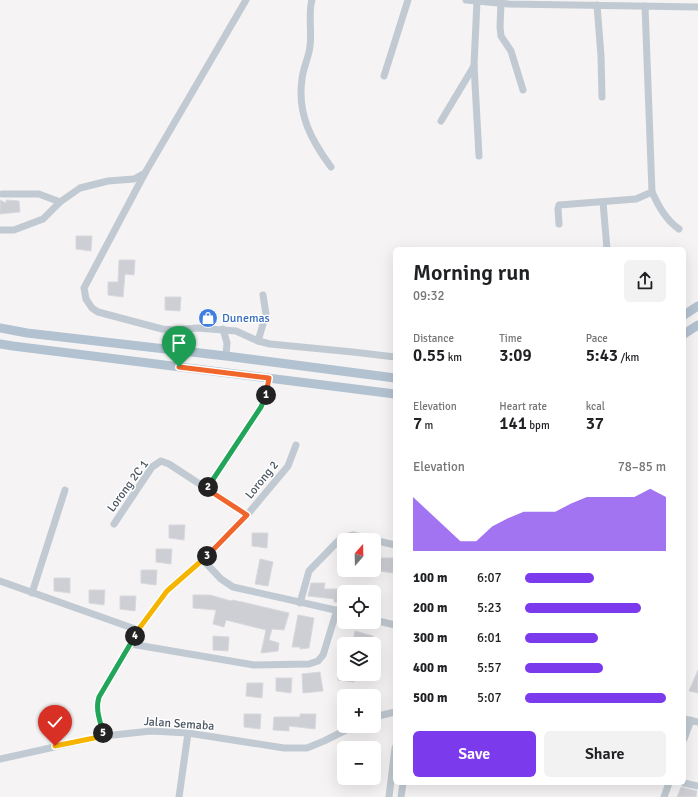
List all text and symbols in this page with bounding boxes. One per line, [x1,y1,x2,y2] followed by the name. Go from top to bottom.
[413,259,530,286] text: Morning run
[624,260,666,302] button: share
[413,288,445,304] text: 09:32
[197,307,219,329] shop icon: Dunemas
[222,311,270,326] place label: Dunemas
[162,326,196,367] pin
[168,332,190,354] icon: arrive
[413,332,454,345] text: Distance
[499,332,522,345] text: Time
[586,332,608,345] text: Pace
[413,345,445,366] text: 0.55
[499,345,532,366] text: 3:09
[586,345,618,366] text: 5:43
[445,351,462,364] text: km
[618,351,639,364] text: /km
[256,385,276,405] pin: 1
[263,388,269,401] text: 1
[413,400,457,413] text: Elevation
[499,400,547,413] text: Heart rate
[586,400,605,413] text: kcal
[413,413,422,434] text: 7
[499,413,527,434] text: 141
[586,413,604,434] text: 37
[422,419,433,432] text: m
[527,419,550,432] text: bpm
[104,457,152,515] street label: Lorong 2C 1
[242,458,282,502] street label: Lorong 2
[413,459,465,475] text: Elevation
[618,459,666,475] text: 78–85 m
[198,477,218,497] pin: 2
[205,480,211,493] text: 2
[337,533,381,577] north arrow
[337,533,381,785] map controls
[197,546,217,566] pin: 3
[204,549,210,562] text: 3
[413,570,447,586] text: 100 m
[477,570,502,586] text: 6:07
[337,585,381,629] button: locate
[413,600,447,616] text: 200 m
[477,600,502,616] text: 5:23
[125,626,145,646] pin: 4
[132,629,138,642] text: 4
[413,630,447,646] text: 300 m
[477,630,502,646] text: 6:01
[337,637,381,681] button: layers
[413,660,447,676] text: 400 m
[477,660,502,676] text: 5:57
[337,689,381,733] button: +
[413,690,447,706] text: 500 m
[477,690,502,706] text: 5:07
[38,705,72,746] pin
[44,711,66,733] icon: check
[143,714,215,734] street label: Jalan Semaba
[93,723,113,743] pin: 5
[100,726,106,739] text: 5
[413,731,536,777] button: Save
[544,731,666,777] button: Share
[337,741,381,785] button: −

